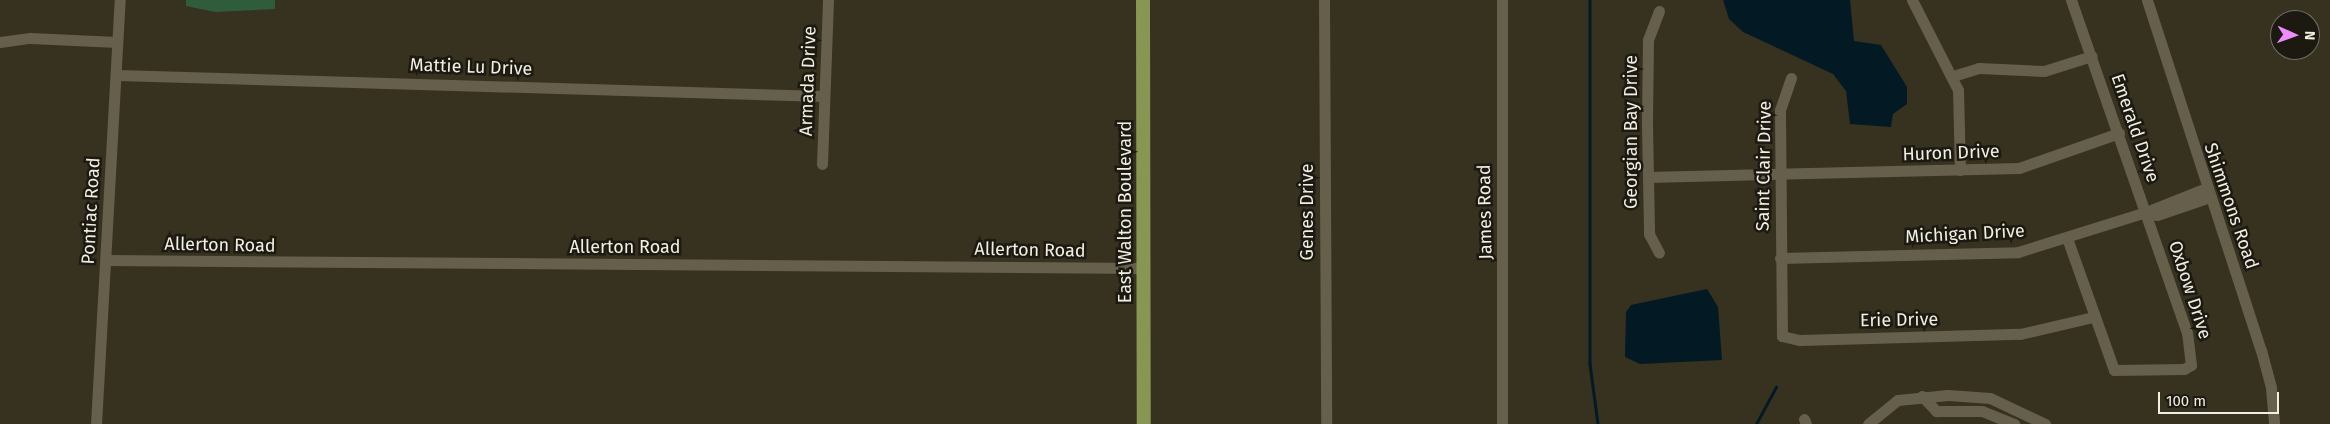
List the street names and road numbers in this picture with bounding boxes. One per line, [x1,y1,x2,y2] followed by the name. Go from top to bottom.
[795,26,821,136] street label: Armada Drive
[409,54,533,80] street label: Mattie Lu Drive
[1620,55,1642,209] street label: Georgian Bay Drive
[2106,71,2164,185] street label: Emerald Drive
[1752,101,1776,231] street label: Saint Clair Drive
[1114,121,1136,303] street label: East Walton Boulevard
[2199,140,2263,272] street label: Shimmons Road
[1902,141,2000,165] street label: Huron Drive
[77,157,105,265] street label: Pontiac Road
[1296,164,1318,260] street label: Genes Drive
[1473,164,1497,260] street label: James Road
[1905,220,2025,248] street label: Michigan Drive
[164,233,276,257] street label: Allerton Road
[569,236,681,258] street label: Allerton Road
[974,238,1086,262] street label: Allerton Road
[2164,238,2216,342] street label: Oxbow Drive
[1860,309,1938,331] street label: Erie Drive

